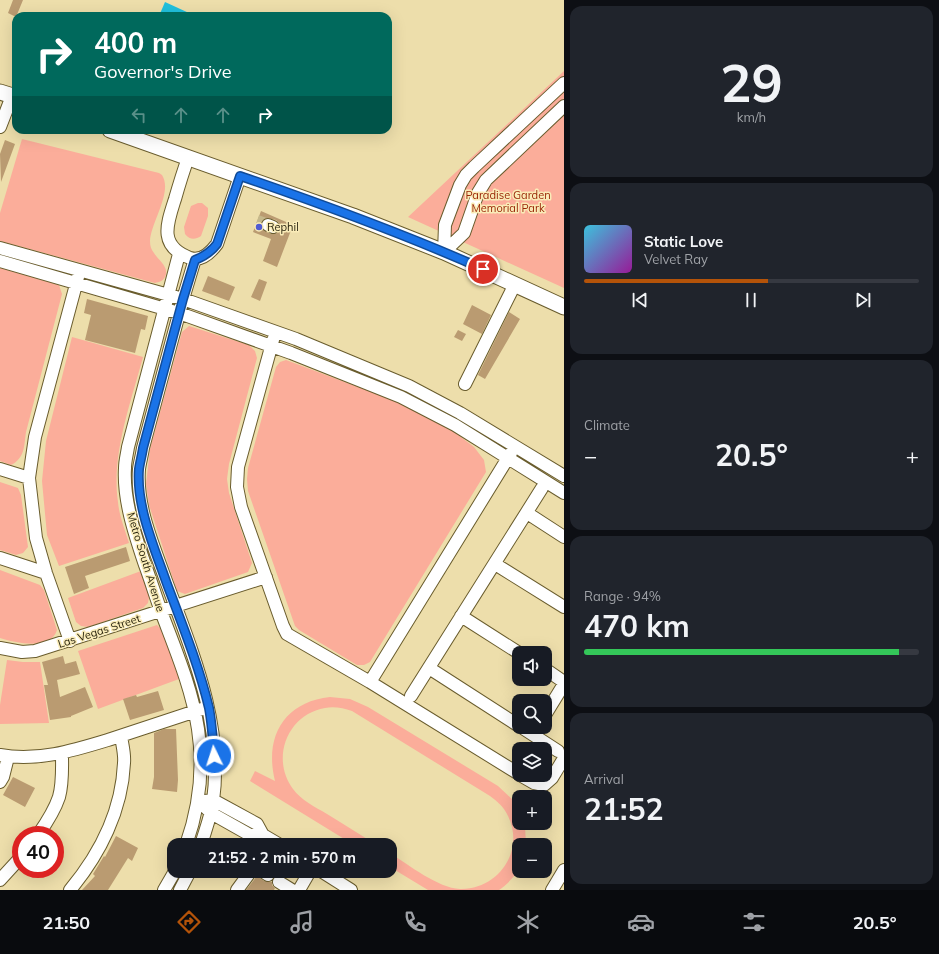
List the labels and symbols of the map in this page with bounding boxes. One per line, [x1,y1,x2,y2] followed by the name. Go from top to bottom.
[465,188,551,215] park label: Paradise Garden Memorial Park
[267,220,299,234] place label: Rephil
[254,222,264,232] marker: Rephil
[466,252,500,286] pin
[124,511,168,613] street label: Metro South Avenue
[56,611,142,651] street label: Las Vegas Street
[193,735,235,777] position arrow
[12,826,64,878] speed limit sign: 40

